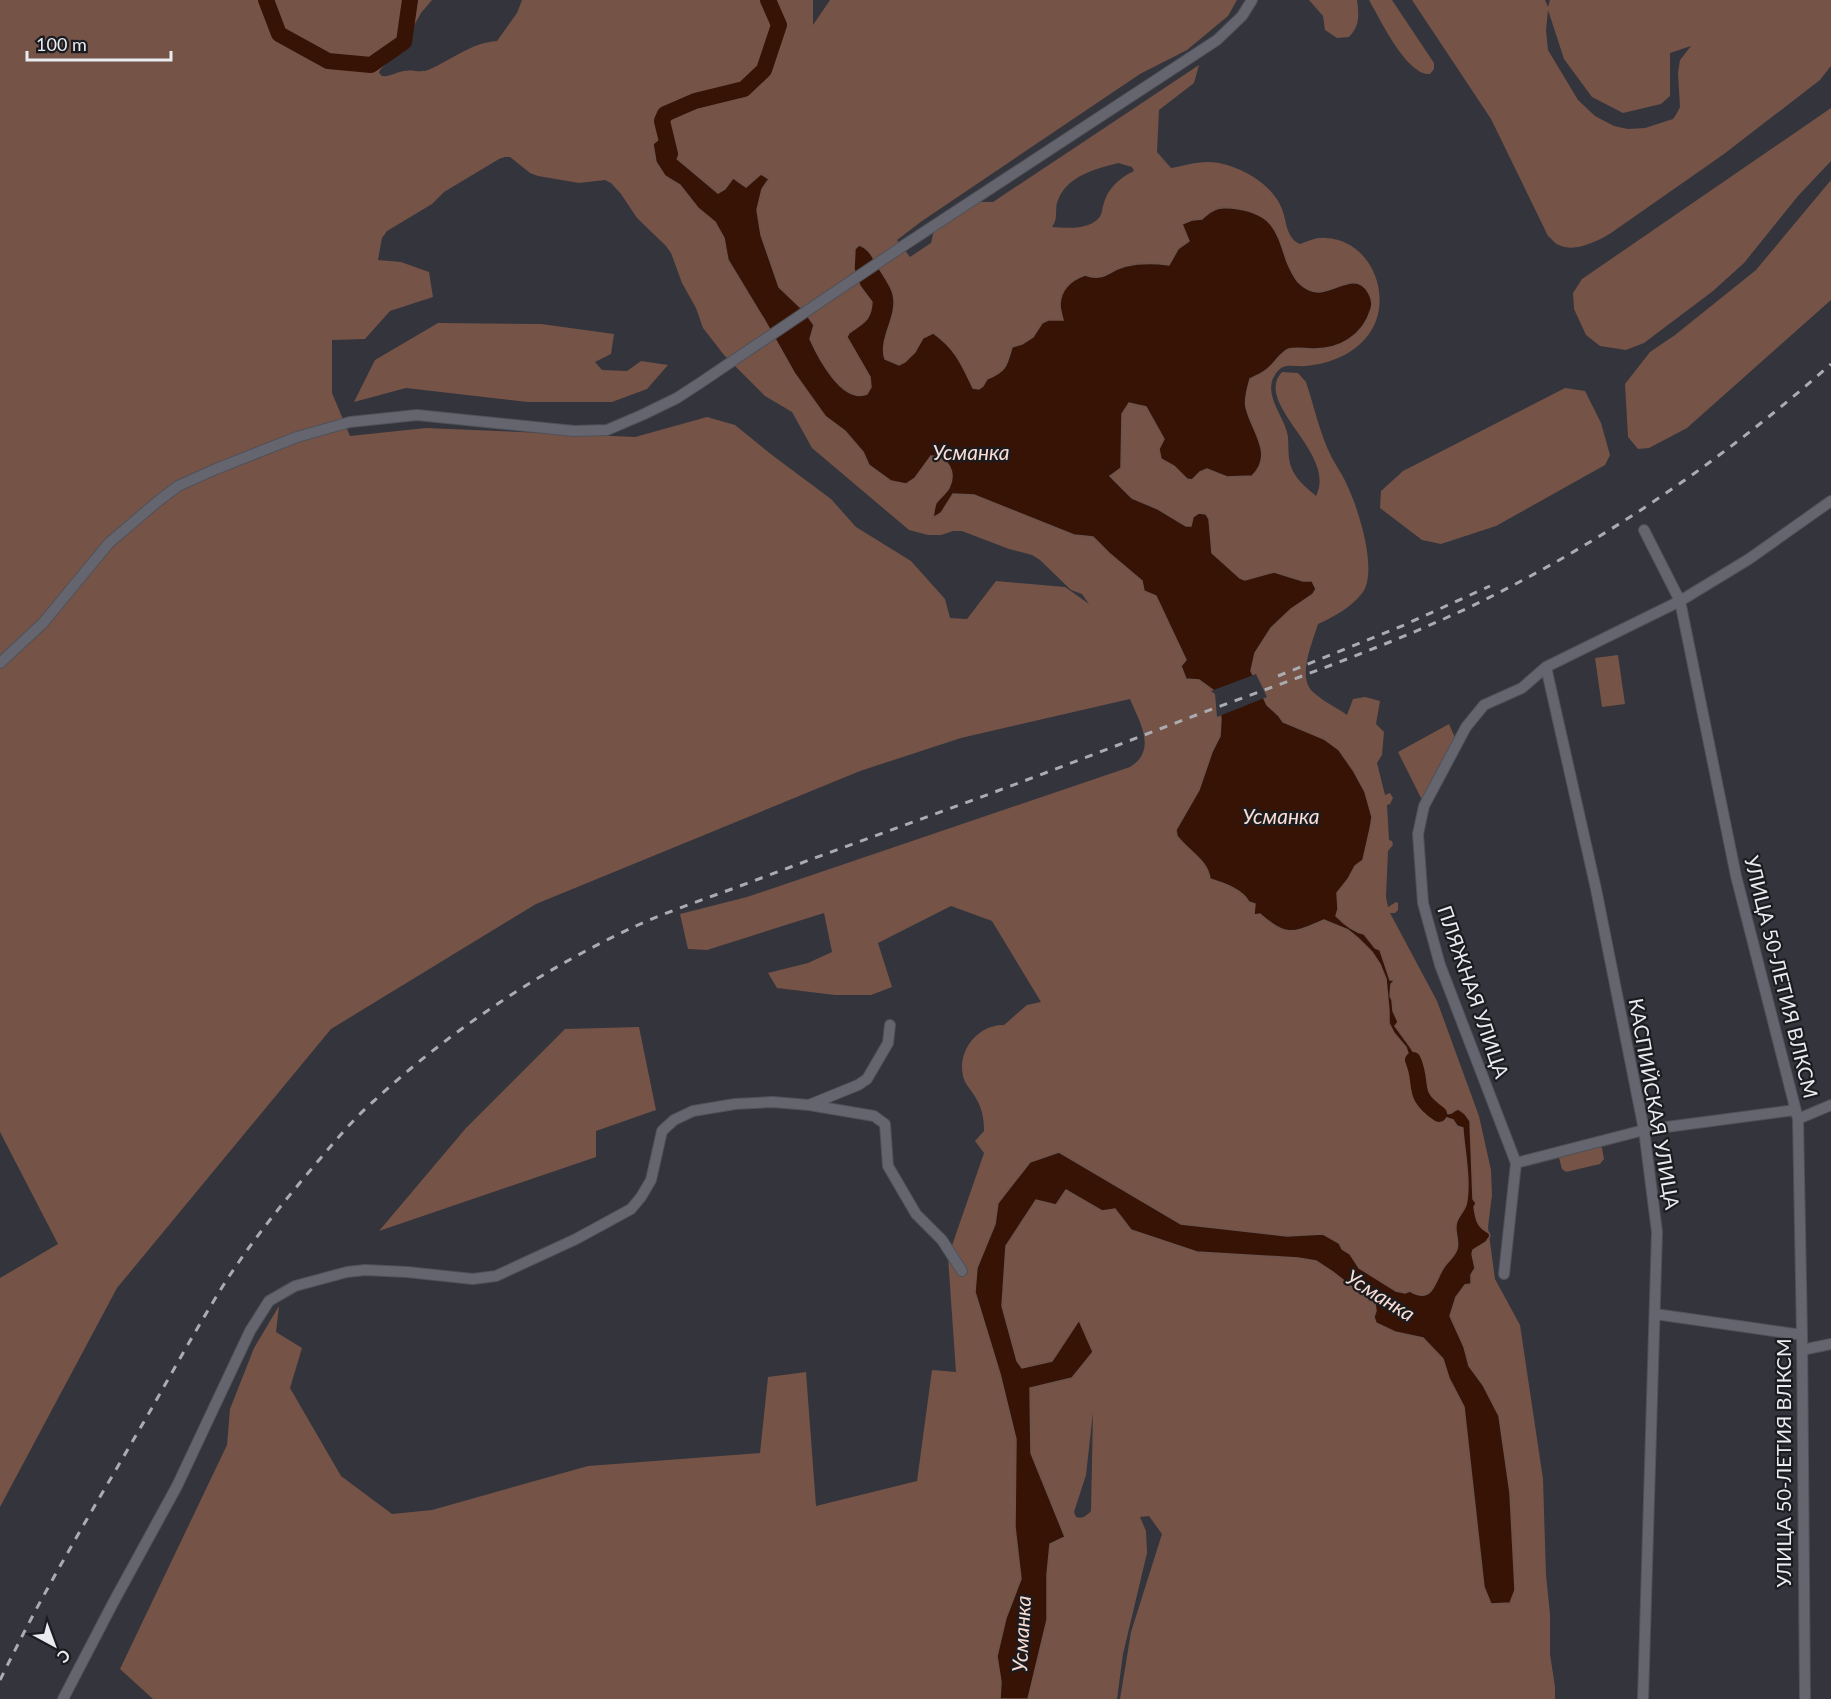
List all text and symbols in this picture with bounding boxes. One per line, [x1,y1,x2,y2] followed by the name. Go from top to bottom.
[27,24,171,62] scale bar
[36,33,87,55] text: 100 m
[933,439,1009,464] water label: Усманка
[1243,803,1319,828] water label: Усманка
[1740,853,1824,1100] street label: УЛИЦА 50-ЛЕТИЯ ВЛКСМ
[1433,902,1515,1081] street label: ПЛЯЖНАЯ УЛИЦА
[1625,996,1685,1212] street label: КАСПИЙСКАЯ УЛИЦА
[1342,1264,1420,1326] water label: Усманка
[1771,1339,1795,1588] street label: УЛИЦА 50-ЛЕТИЯ ВЛКСМ
[1006,1595,1035,1673] water label: Усманка
[24,1615,84,1675] north arrow
[54,1646,74,1668] text: С

